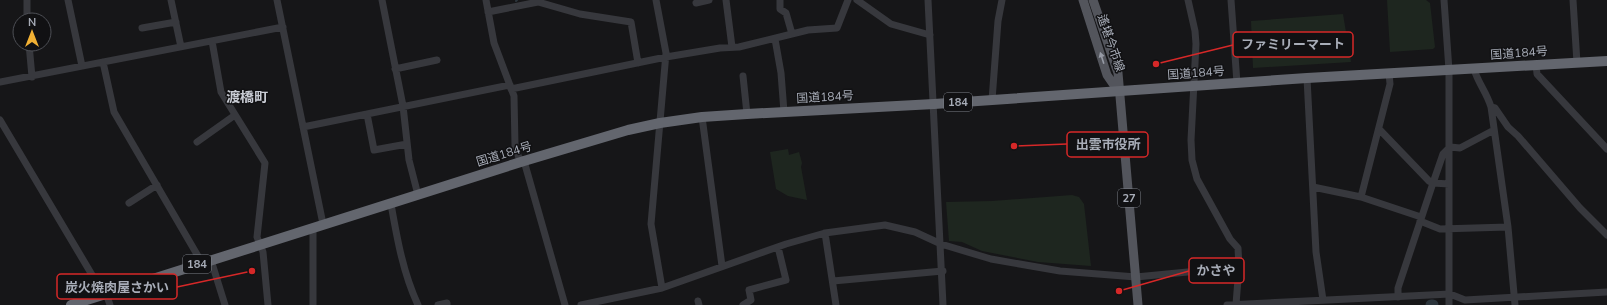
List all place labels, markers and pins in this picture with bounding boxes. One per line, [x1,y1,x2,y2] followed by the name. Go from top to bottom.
[1233,32,1353,57] callout: ファミリーマート
[1067,132,1148,157] callout: 出雲市役所
[1189,258,1244,283] callout: かさや
[57,274,177,299] callout: 炭火焼肉屋さかい

